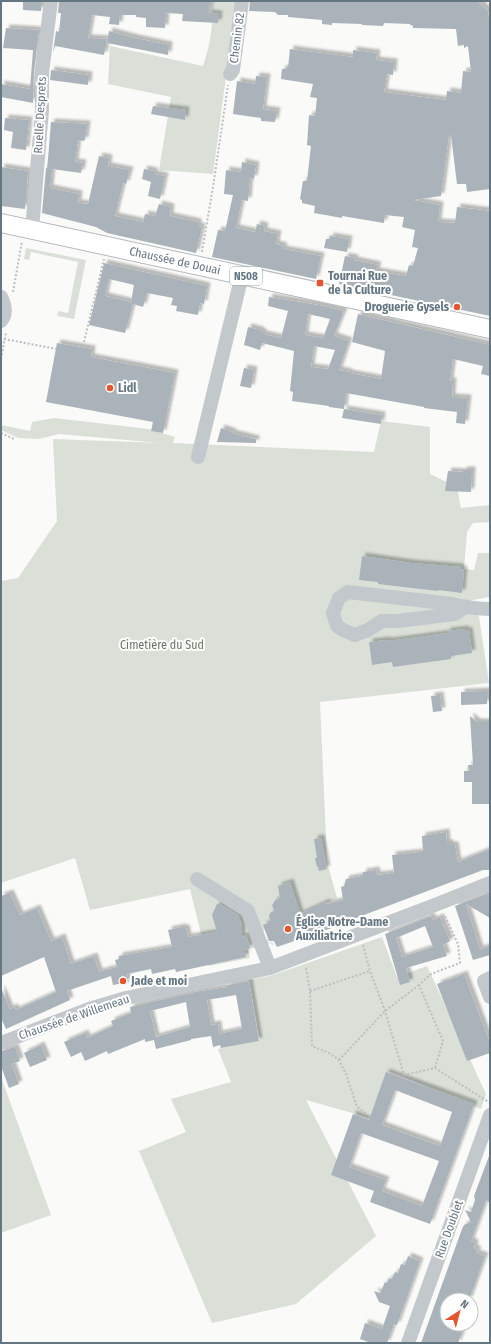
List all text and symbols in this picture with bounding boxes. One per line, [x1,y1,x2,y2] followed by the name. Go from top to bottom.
[227,12,247,64] street label: Chemin 82
[31,76,49,154] street label: Ruelle Desprets
[128,244,222,277] street label: Chaussée de Douai
[230,267,262,285] road number: N508
[328,269,391,297] place label: Tournai Rue de la Culture
[315,278,325,288] marker: Tournai Rue de la Culture
[365,300,450,314] place label: Droguerie Gysels
[452,302,462,312] marker: Droguerie Gysels
[118,381,137,395] place label: Lidl
[105,383,115,393] marker: Lidl
[120,638,204,652] park label: Cimetière du Sud
[295,913,388,943] place label: Église Notre-Dame Auxiliatrice
[283,924,293,934] marker: Église Notre-Dame Auxiliatrice
[130,974,187,988] place label: Jade et moi
[118,976,128,986] marker: Jade et moi
[17,992,131,1042] street label: Chaussée de Willemeau
[432,1198,466,1260] street label: Rue Doublet
[439,1292,479,1332] north arrow
[458,1297,471,1312] text: N

